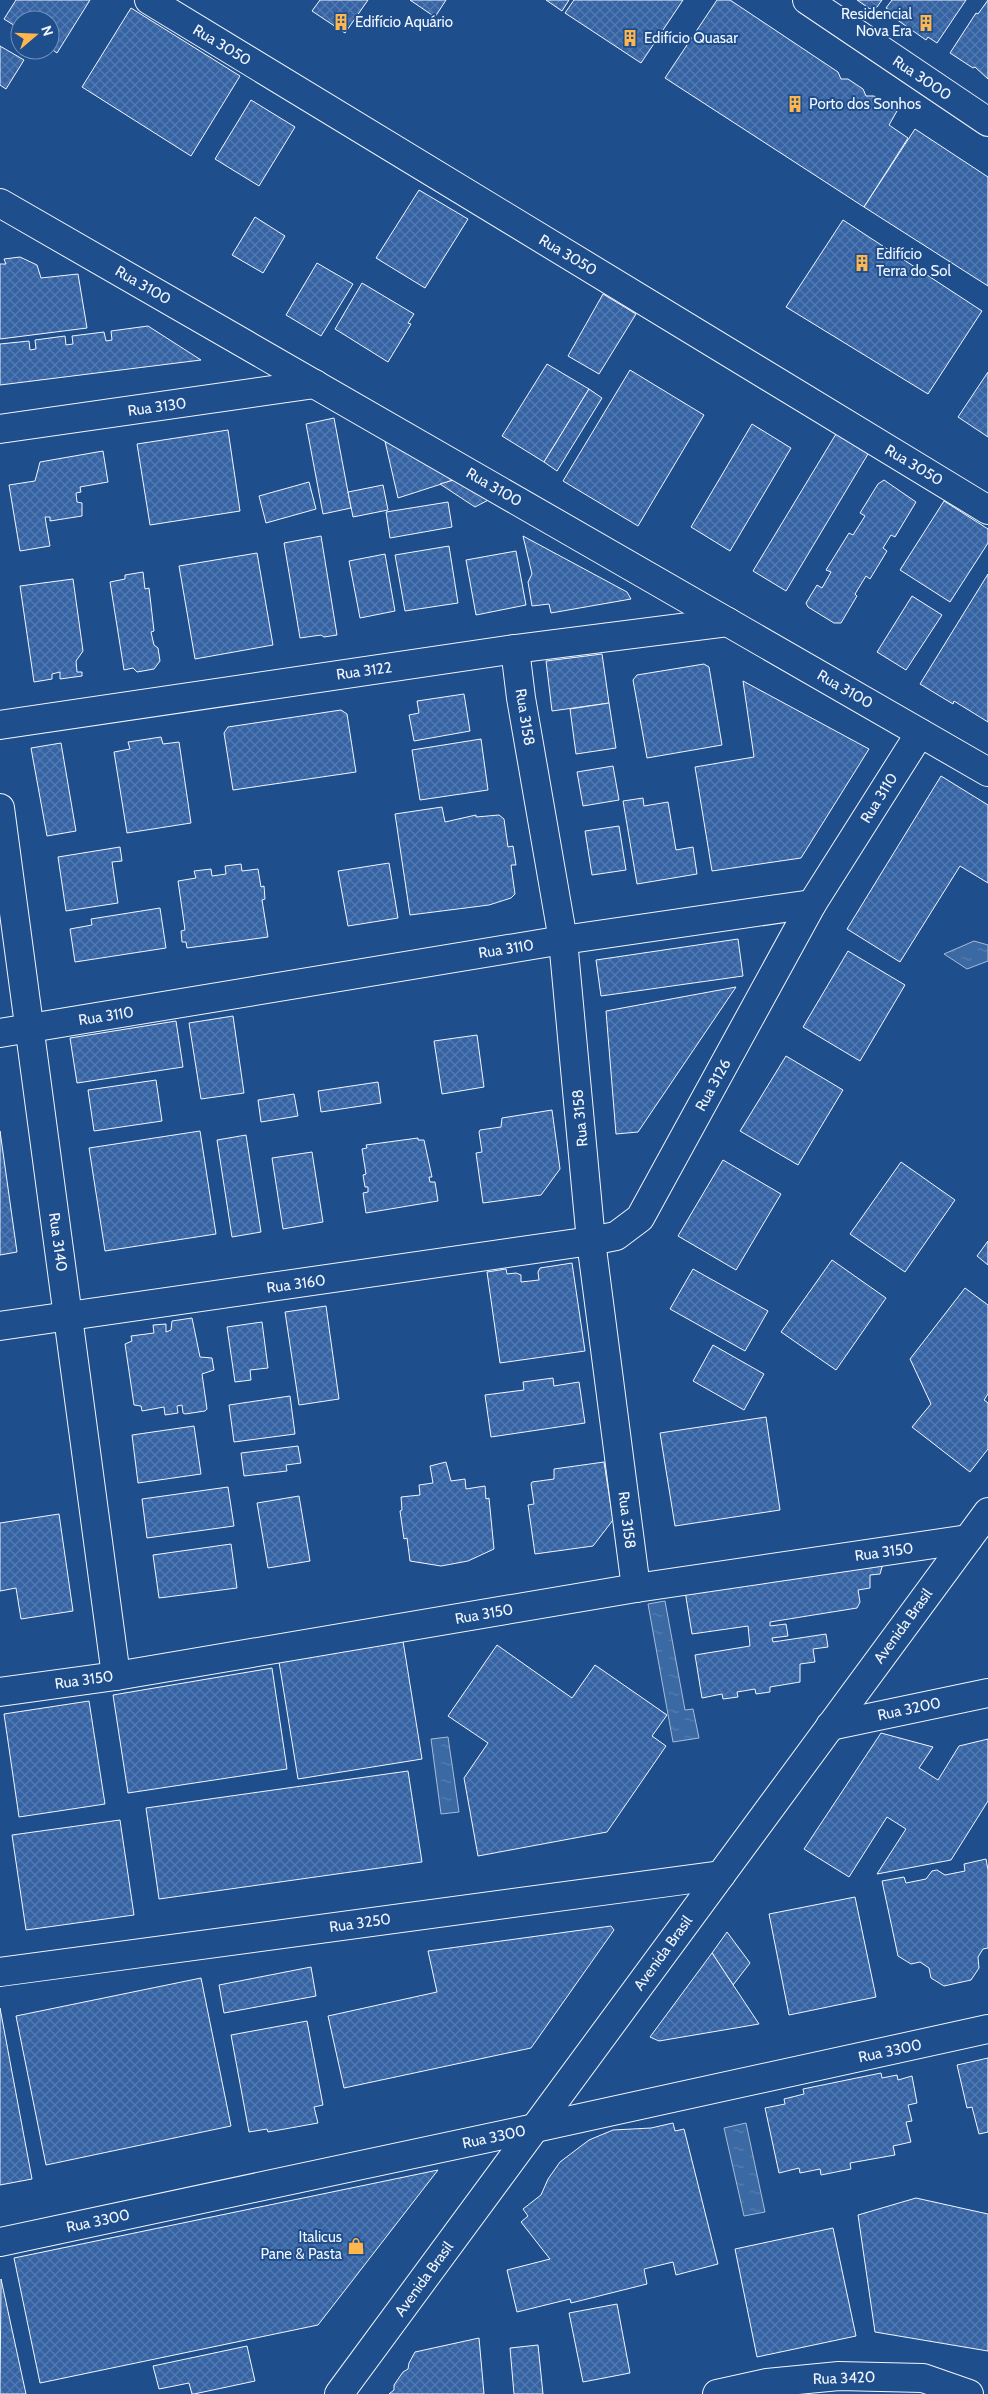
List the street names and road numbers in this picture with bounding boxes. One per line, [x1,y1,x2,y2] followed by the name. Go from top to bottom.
[190,21,254,69] street label: Rua 3050
[889,52,955,104] street label: Rua 3000
[536,231,600,279] street label: Rua 3050
[112,262,174,308] street label: Rua 3100
[127,394,187,420] street label: Rua 3130
[882,441,946,489] street label: Rua 3050
[463,464,525,510] street label: Rua 3100
[335,658,393,684] street label: Rua 3122
[814,666,876,712] street label: Rua 3100
[512,687,538,747] street label: Rua 3158
[857,770,901,826] street label: Rua 3110
[477,936,535,962] street label: Rua 3110
[77,1003,135,1029] street label: Rua 3110
[691,1056,735,1114] street label: Rua 3126
[569,1089,591,1147] street label: Rua 3158
[45,1211,71,1273] street label: Rua 3140
[265,1271,327,1297] street label: Rua 3160
[615,1490,639,1550] street label: Rua 3158
[854,1539,914,1565] street label: Rua 3150
[870,1585,936,1667] street label: Avenida Brasil
[453,1600,515,1628] street label: Rua 3150
[54,1667,114,1693] street label: Rua 3150
[876,1694,942,1724] street label: Rua 3200
[328,1910,392,1936] street label: Rua 3250
[630,1912,696,1994] street label: Avenida Brasil
[857,2035,923,2067] street label: Rua 3300
[461,2121,527,2153] street label: Rua 3300
[65,2205,131,2237] street label: Rua 3300
[391,2238,457,2320] street label: Avenida Brasil
[812,2368,876,2388] street label: Rua 3420

